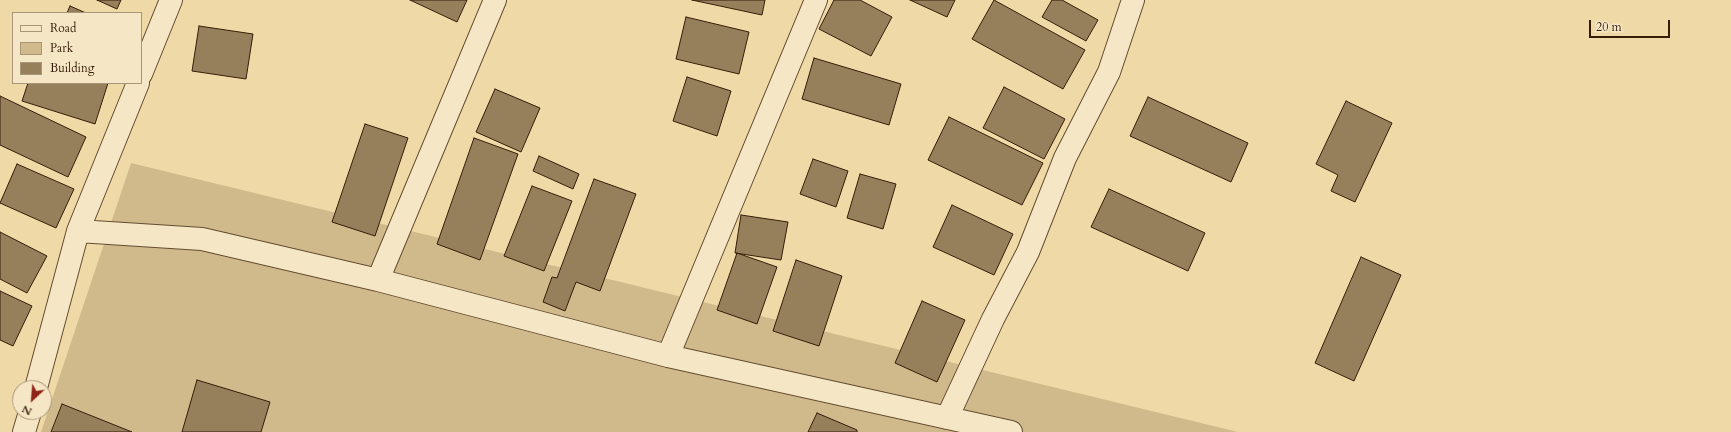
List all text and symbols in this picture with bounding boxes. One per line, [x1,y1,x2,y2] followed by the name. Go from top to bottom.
[12,12,142,84] legend
[1591,12,1672,38] scale bar
[1596,19,1622,35] text: 20 m
[50,20,76,36] text: Road
[50,40,73,56] text: Park
[50,60,94,76] text: Building
[12,380,52,420] north arrow
[19,402,35,419] text: N

